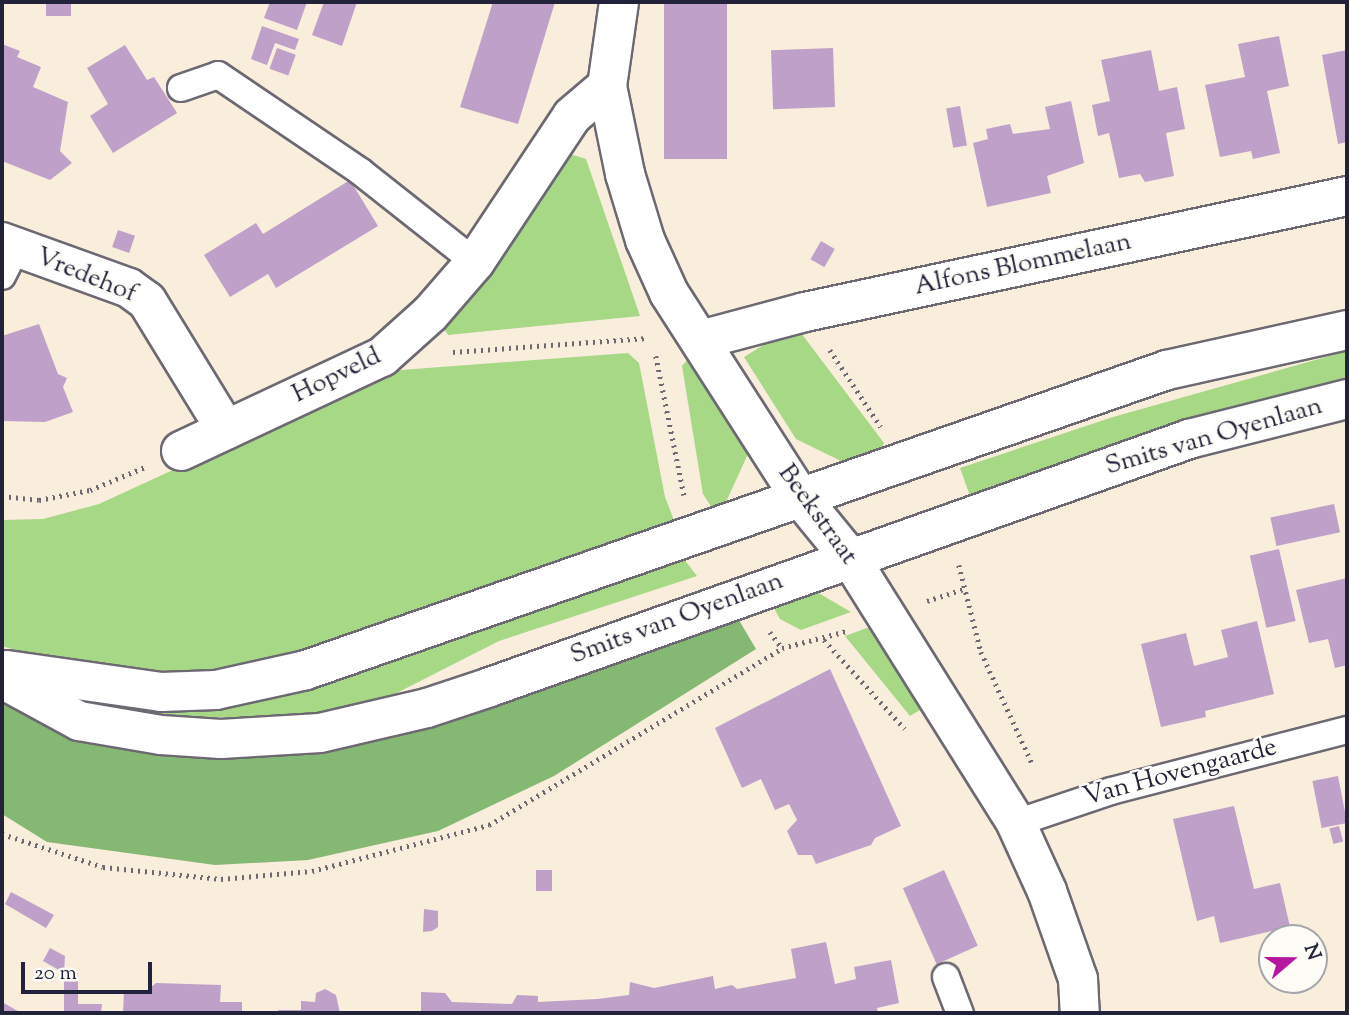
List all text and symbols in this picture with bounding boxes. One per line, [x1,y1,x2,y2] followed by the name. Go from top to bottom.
[912,227,1134,303] street label: Alfons Blommelaan
[31,242,141,310] street label: Vredehof
[288,341,386,411] street label: Hopveld
[1102,391,1326,483] street label: Smits van Oyenlaan
[770,459,864,571] street label: Beekstraat
[566,566,788,672] street label: Smits van Oyenlaan
[1080,732,1280,814] street label: Van Hovengaarde
[1258,924,1328,994] north arrow
[1296,941,1327,964] text: N
[24,948,156,992] scale bar
[34,959,77,989] text: 20 m

